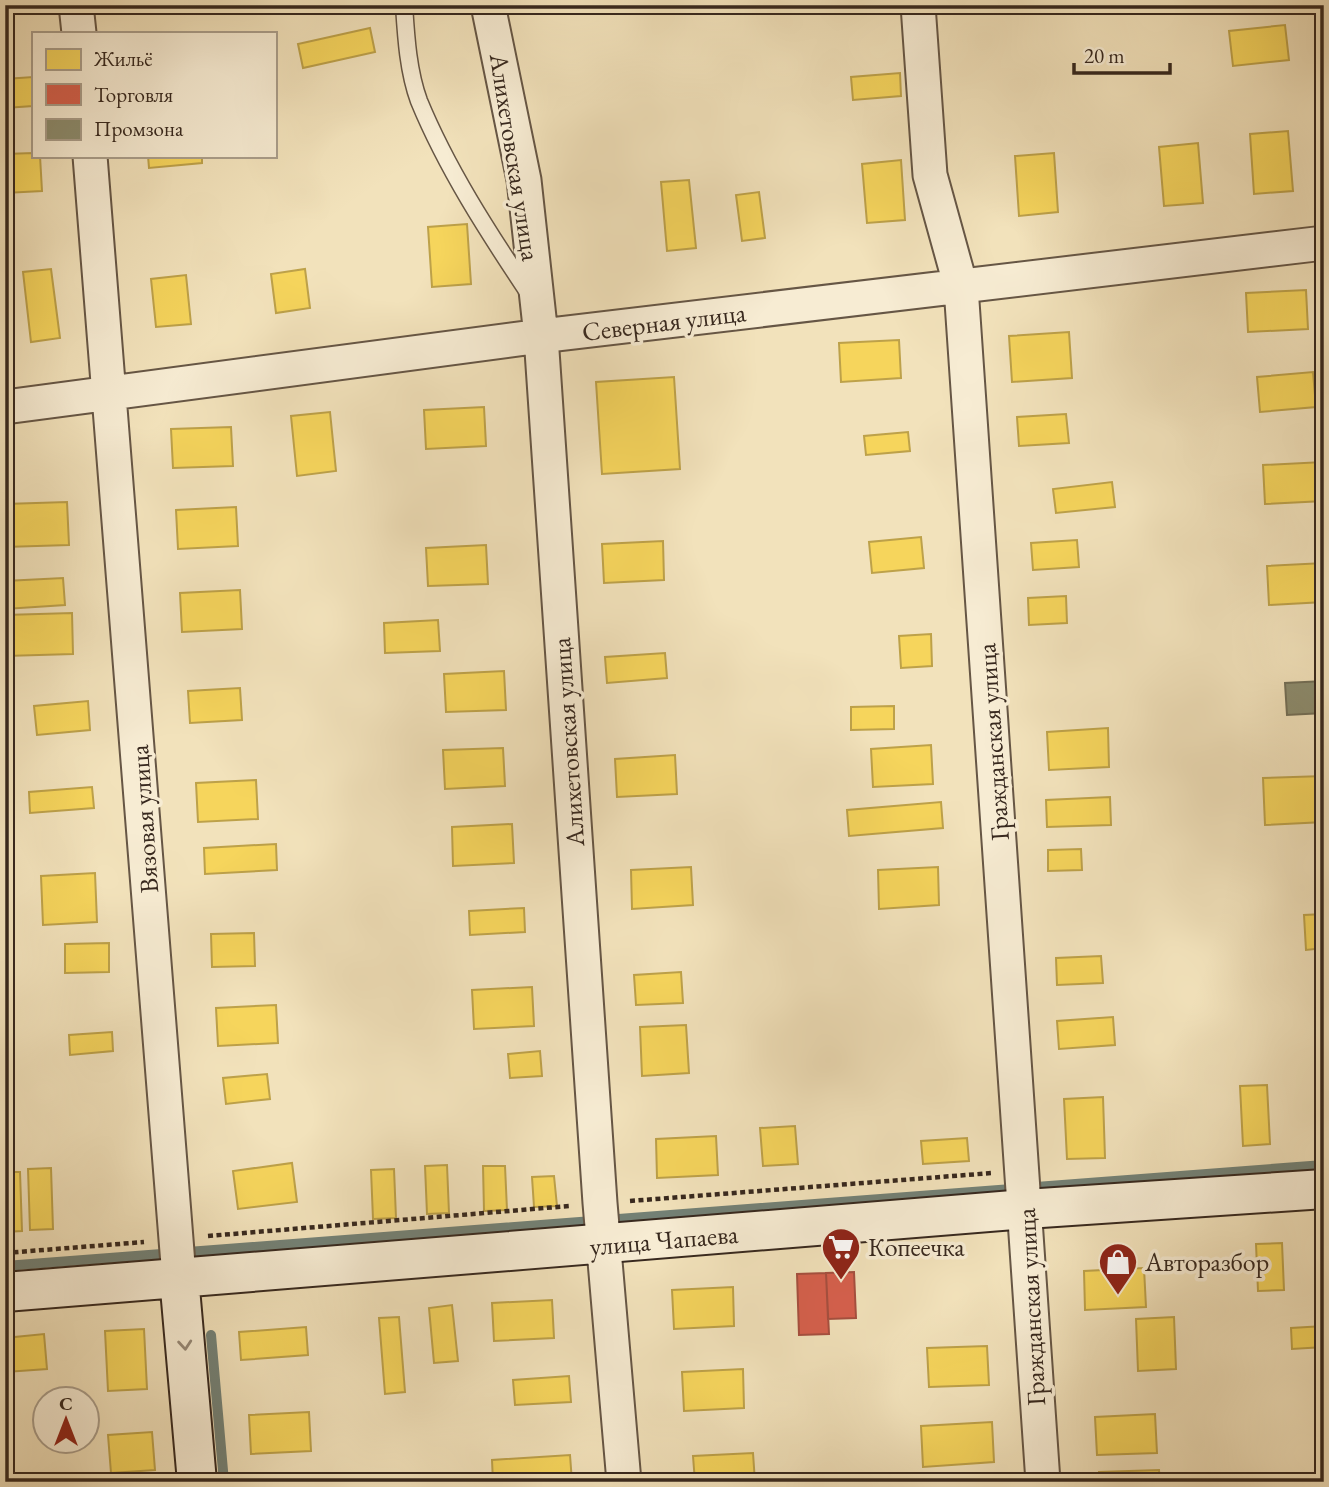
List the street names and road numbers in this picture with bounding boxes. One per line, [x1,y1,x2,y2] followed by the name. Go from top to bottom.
[482,50,548,264] street label: Алихетовская улица
[580,295,748,349] street label: Северная улица
[544,636,592,849] street label: Алихетовская улица
[969,641,1017,842] street label: Гражданская улица
[122,743,166,894] street label: Вязовая улица
[1009,1207,1053,1407] street label: Гражданская улица
[588,1217,740,1263] street label: улица Чапаева

